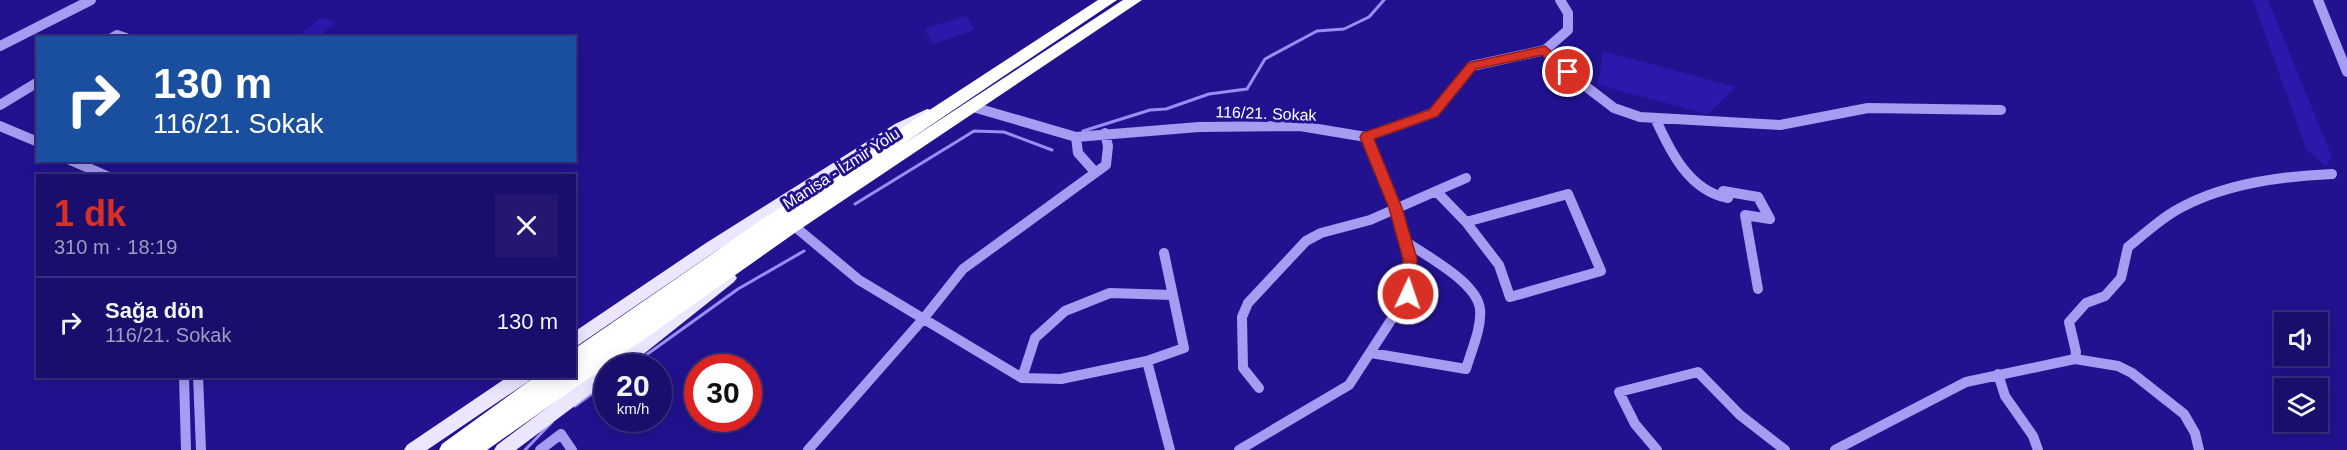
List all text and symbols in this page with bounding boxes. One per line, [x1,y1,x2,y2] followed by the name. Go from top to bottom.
[1542,46,1593,97] pin
[1551,55,1584,88] icon: arrive
[54,60,132,138] icon: right
[153,60,272,107] text: 130 m
[1215,103,1318,124] street label: 116/21. Sokak
[153,109,324,139] text: 116/21. Sokak
[779,124,903,212] street label: Manisa - İzmir Yolu
[54,193,126,234] text: 1 dk
[495,194,558,257] button: close
[54,236,177,258] text: 310 m · 18:19
[1376,262,1440,326] position arrow
[105,298,204,323] text: Sağa dön
[54,306,87,339] icon: right
[497,309,558,334] text: 130 m
[2274,312,2328,432] map controls
[2274,312,2328,366] button: sound
[105,324,231,346] text: 116/21. Sokak
[684,354,762,432] speed limit sign: 30
[616,369,650,402] text: 20
[2274,378,2328,432] button: layers
[617,400,649,417] text: km/h

